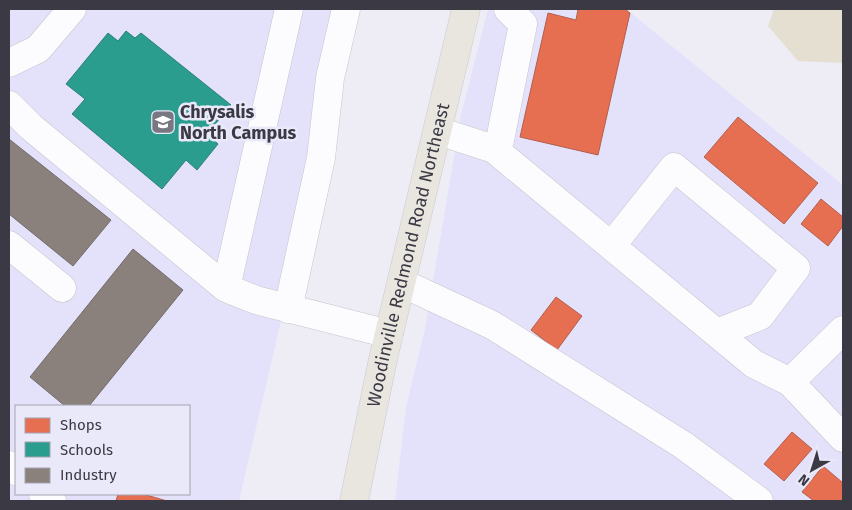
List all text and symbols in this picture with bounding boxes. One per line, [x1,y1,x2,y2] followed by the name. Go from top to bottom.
[362,100,454,409] street label: Woodinville Redmond Road Northeast
[180,101,297,144] place label: Chrysalis North Campus
[150,109,176,135] school or university icon: Chrysalis North Campus
[15,405,190,495] legend
[60,416,102,434] text: Shops
[60,441,113,459] text: Schools
[787,445,837,495] north arrow
[60,466,117,484] text: Industry
[795,470,813,489] text: N

